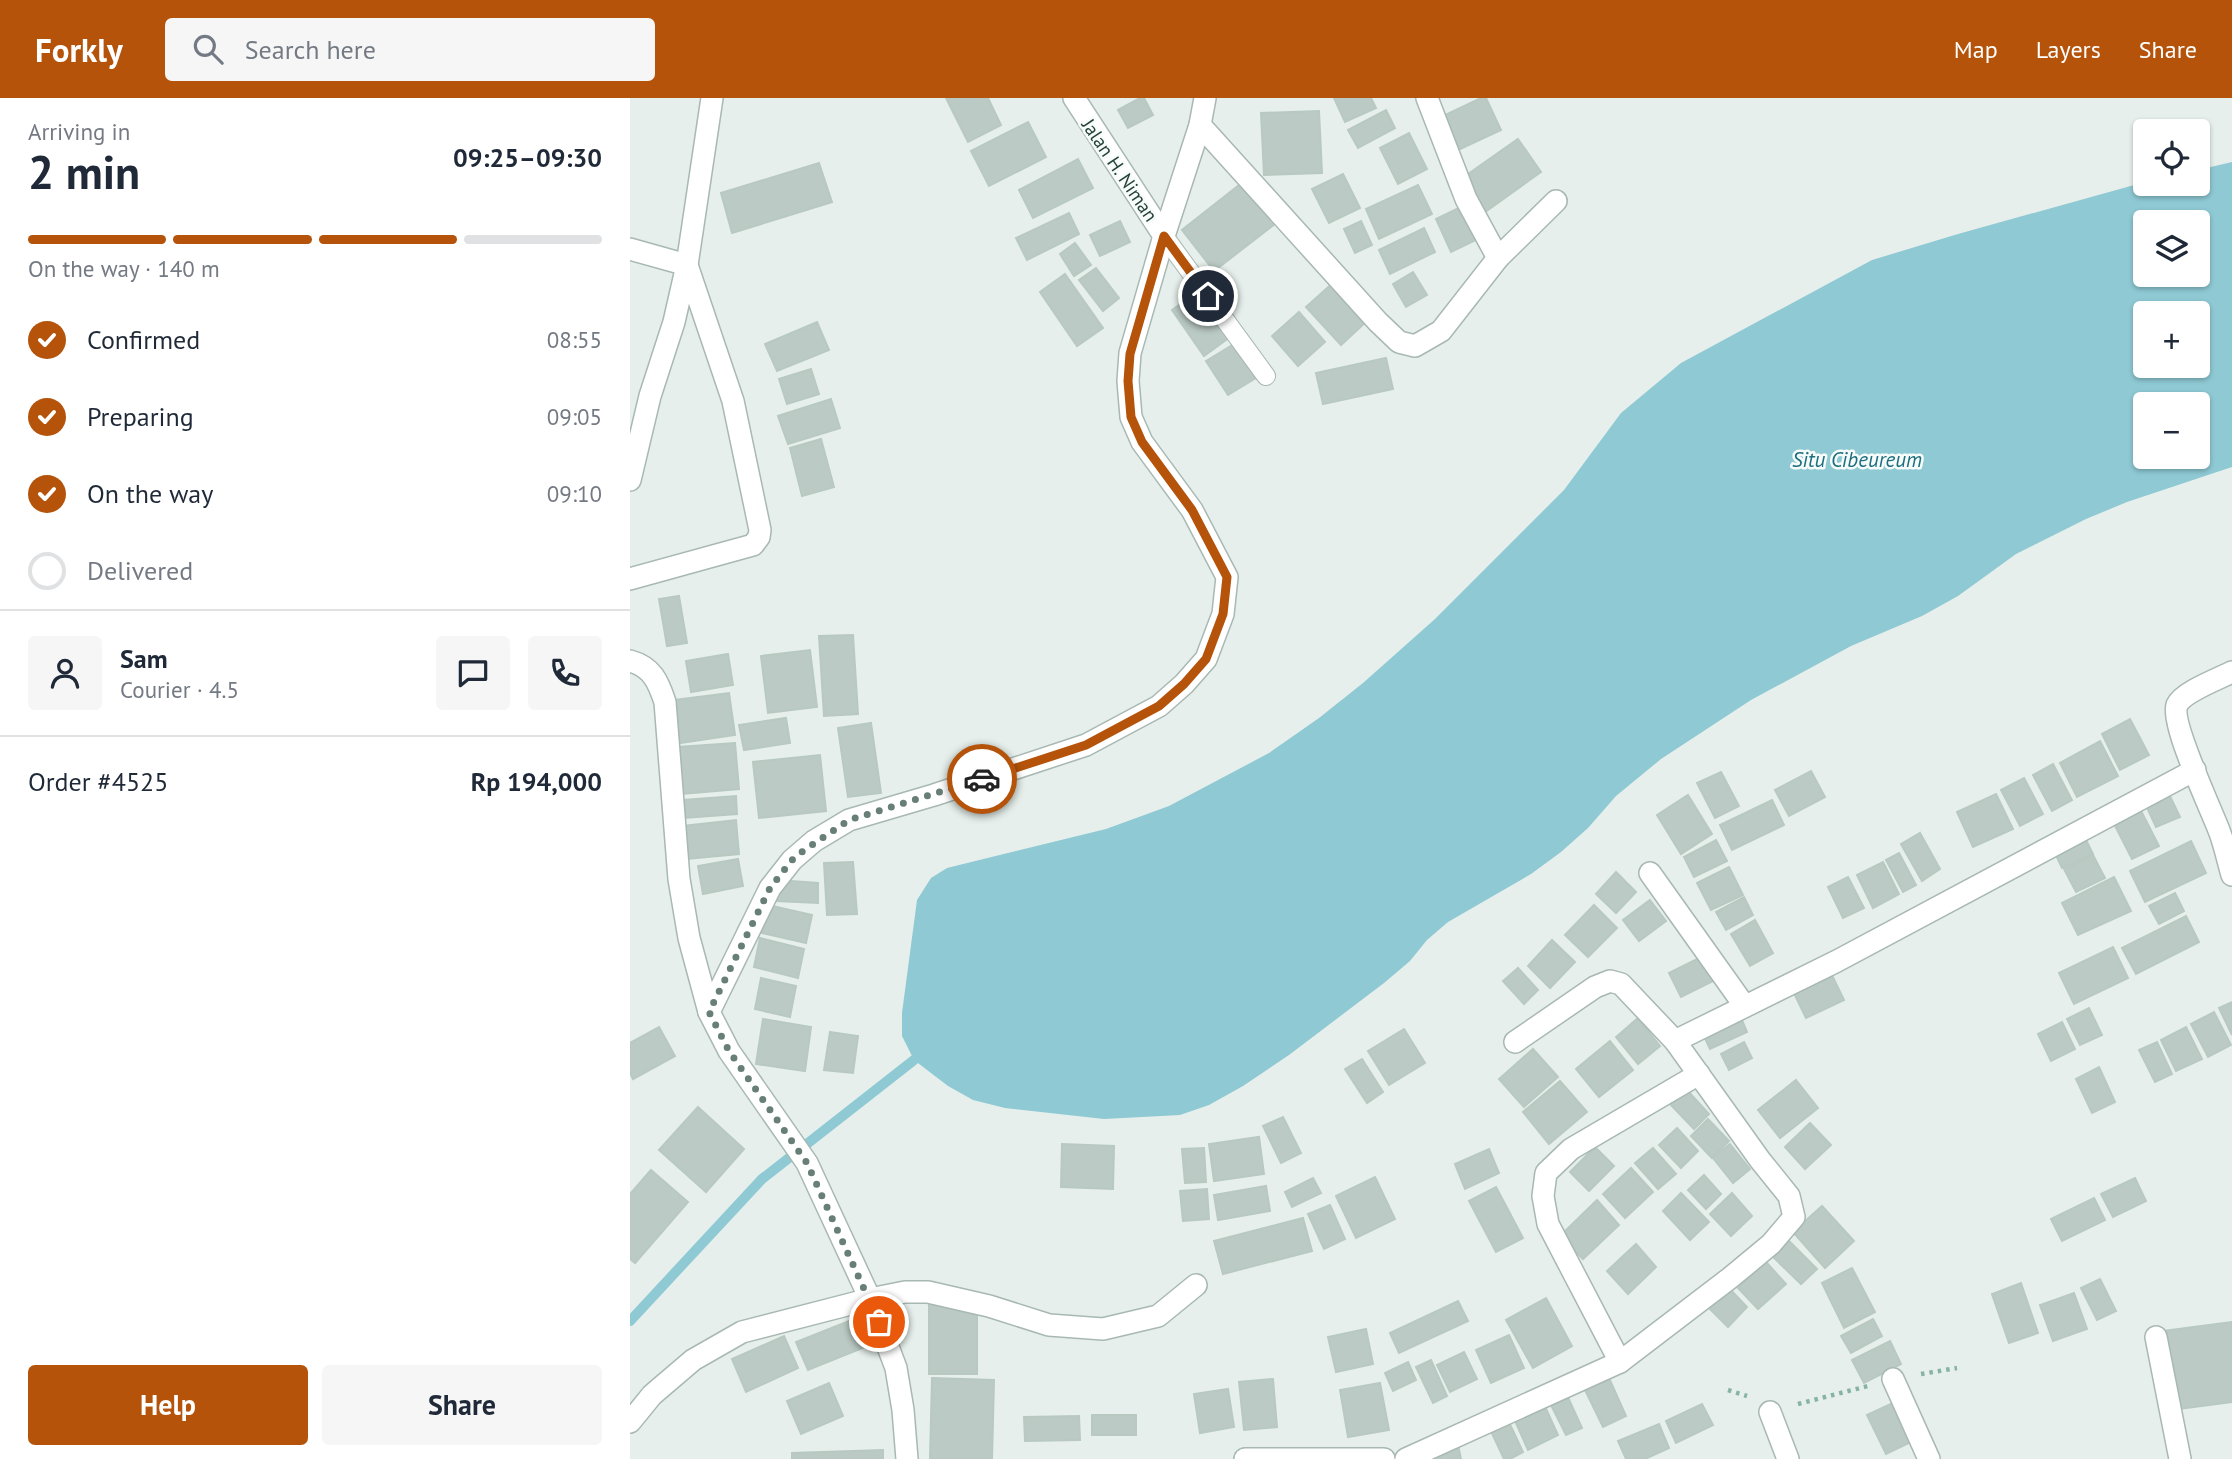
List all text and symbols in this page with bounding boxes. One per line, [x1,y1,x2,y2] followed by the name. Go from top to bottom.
[165,18,655,81] search box
[35,28,123,71] text: Forkly
[189,30,227,68] icon: search
[245,33,376,66] text: Search here
[1954,34,1998,65] text: Map
[2036,34,2101,65] text: Layers
[2139,34,2197,65] text: Share
[1076,113,1163,226] street label: Jalan H. Niman
[28,117,130,146] text: Arriving in
[2133,119,2210,469] map controls
[2133,119,2210,196] button: locate
[453,141,602,174] text: 09:25–09:30
[28,142,140,202] text: 2 min
[2133,210,2210,287] button: layers
[28,254,220,283] text: On the way · 140 m
[1178,266,1238,326] pin
[1189,277,1227,315] icon: home
[2133,301,2210,378] button: +
[28,321,66,359] icon: check
[87,323,200,356] text: Confirmed
[547,325,602,354] text: 08:55
[2133,392,2210,469] button: −
[28,398,66,436] icon: check
[87,400,194,433] text: Preparing
[547,402,602,431] text: 09:05
[1792,446,1922,473] water label: Situ Cibeureum
[28,475,66,513] icon: check
[87,477,213,510] text: On the way
[547,479,602,508] text: 09:10
[87,554,193,587] text: Delivered
[28,636,102,710] button: person
[436,636,510,710] button: chat
[528,636,602,710] button: phone
[120,642,168,675] text: Sam
[120,675,239,704] text: Courier · 4.5
[947,744,1017,814] courier
[963,760,1001,798] icon: car
[28,765,168,798] text: Order #4525
[471,765,602,798] text: Rp 194,000
[849,1292,909,1352] pin
[860,1303,898,1341] icon: bag
[28,1365,308,1445] button: Help
[322,1365,602,1445] button: Share

